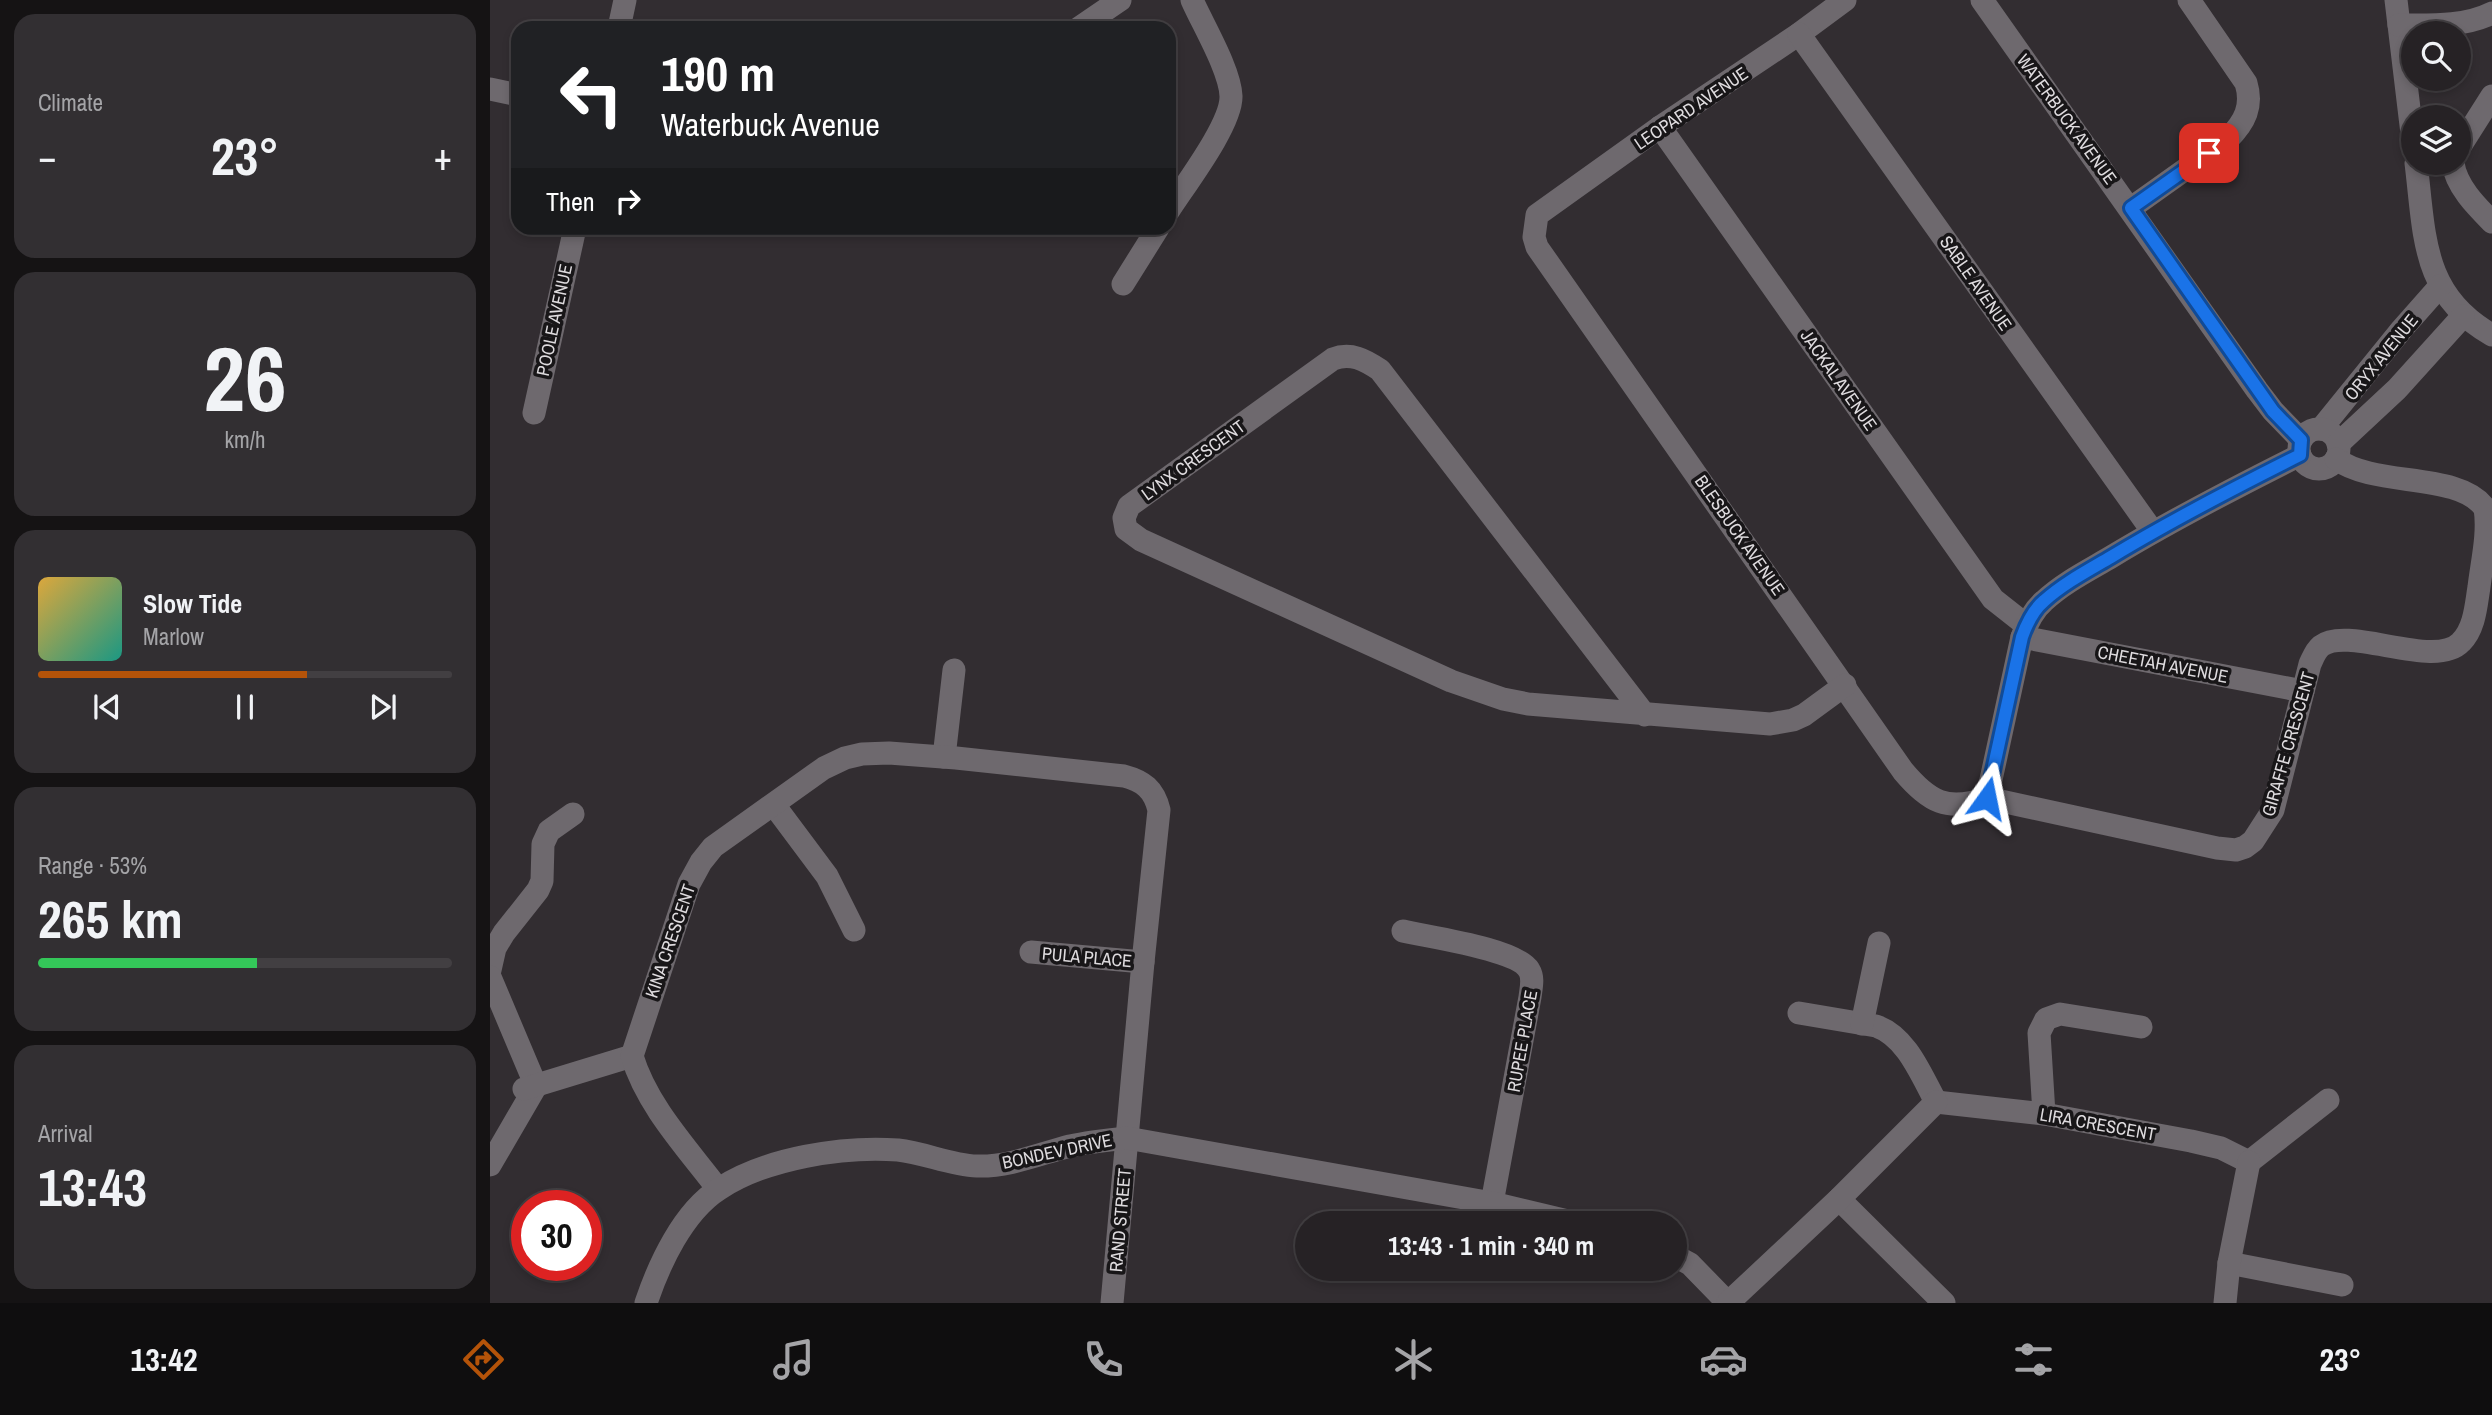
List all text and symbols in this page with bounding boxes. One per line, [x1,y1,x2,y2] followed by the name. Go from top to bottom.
[2401,21,2471,175] map controls
[2401,21,2471,91] button: search
[661,40,775,106] text: 190 m
[546,49,637,140] icon: left
[2011,49,2123,189] street label: WATERBUCK AVENUE
[1629,61,1753,155] street label: LEOPARD AVENUE
[38,87,103,118] text: Climate
[661,103,880,146] text: Waterbuck Avenue
[2401,105,2471,175] button: layers
[211,121,279,191] text: 23°
[2179,123,2239,183] pin
[38,131,56,182] text: −
[434,131,452,182] text: +
[2190,134,2228,172] icon: arrive
[609,182,647,220] icon: right
[546,184,595,219] text: Then
[1934,231,2018,335] street label: SABLE AVENUE
[530,262,578,378] street label: POOLE AVENUE
[2338,309,2424,405] street label: ORYX AVENUE
[204,317,287,439] text: 26
[1795,324,1883,436] street label: JACKAL AVENUE
[1136,414,1250,506] street label: LYNX CRESCENT
[225,424,265,455] text: km/h
[1689,470,1791,600] street label: BLESBUCK AVENUE
[143,586,242,621] text: Slow Tide
[143,621,204,652] text: Marlow
[2096,639,2230,689] street label: CHEETAH AVENUE
[2255,669,2321,819] street label: GIRAFFE CRESCENT
[88,688,126,726] icon: previous
[226,688,264,726] icon: pause
[364,688,402,726] icon: next
[1950,761,2024,835] position arrow
[38,850,147,881] text: Range · 53%
[639,881,701,1001] street label: KINA CRESCENT
[38,884,183,954] text: 265 km
[1041,941,1133,973] street label: PULA PLACE
[1501,988,1543,1094] street label: RUPEE PLACE
[2038,1102,2158,1146] street label: LIRA CRESCENT
[38,1118,93,1149] text: Arrival
[1000,1127,1114,1175] street label: BONDEV DRIVE
[38,1152,147,1222] text: 13:43
[1103,1167,1137,1273] street label: RAND STREET
[511,1190,602,1281] speed limit sign: 30
[1388,1228,1594,1263] text: 13:43 · 1 min · 340 m
[459,1335,508,1384] icon: directions
[769,1335,818,1384] icon: music
[1079,1335,1128,1384] icon: phone
[1389,1335,1438,1384] icon: climate
[1699,1335,1748,1384] icon: car
[2009,1335,2058,1384] icon: filters
[131,1338,198,1381] text: 13:42
[2319,1338,2361,1381] text: 23°

